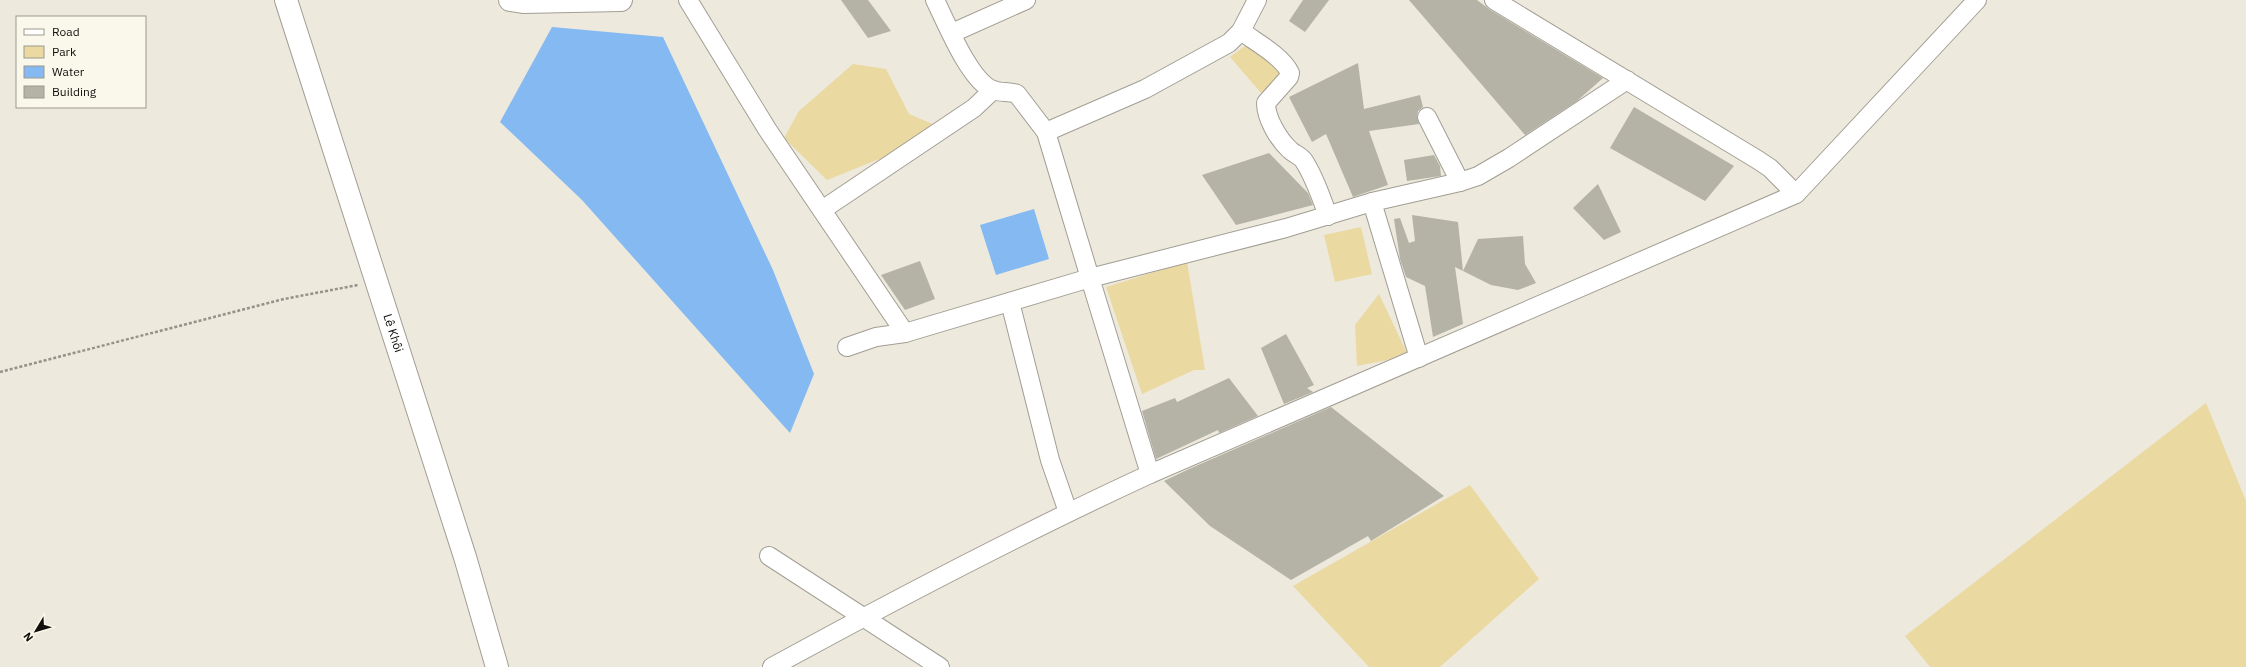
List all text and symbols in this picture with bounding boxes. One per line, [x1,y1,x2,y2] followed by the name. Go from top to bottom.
[16,16,146,108] legend
[52,24,80,39] text: Road
[52,44,77,59] text: Park
[52,64,85,79] text: Water
[52,84,97,99] text: Building
[380,312,407,354] street label: Lê Khôi
[16,611,56,651] north arrow
[20,630,36,645] text: N

